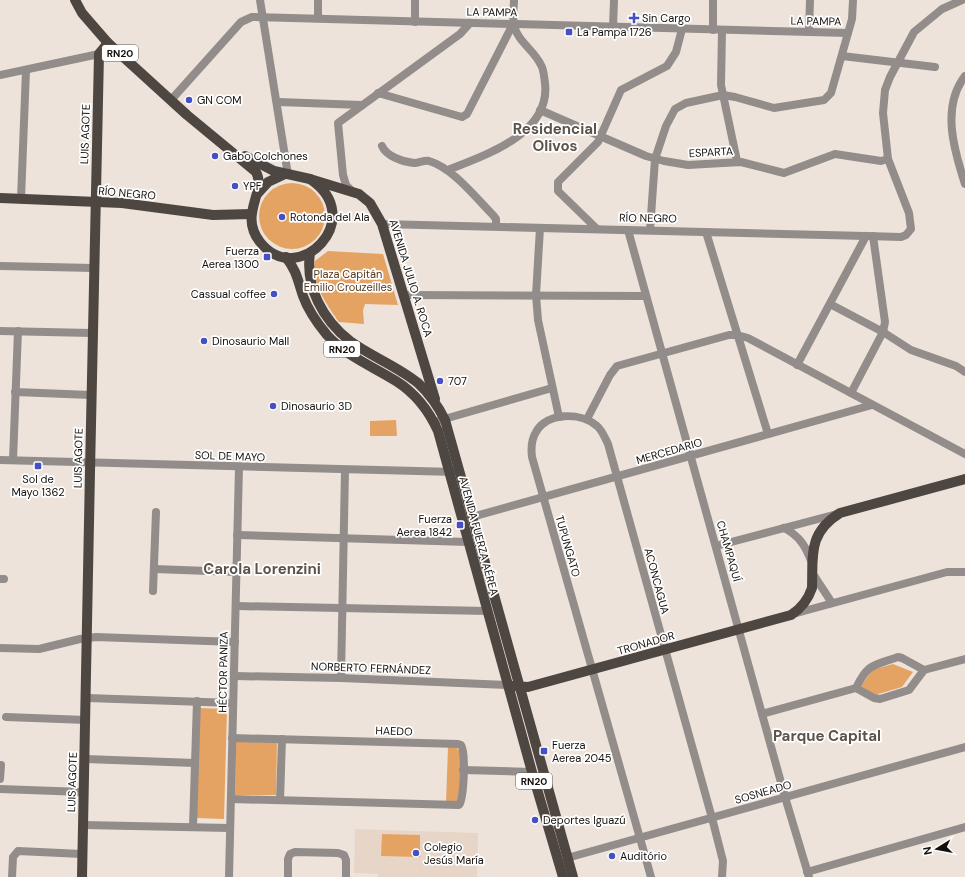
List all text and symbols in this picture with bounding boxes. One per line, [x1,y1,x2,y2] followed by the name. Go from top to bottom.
[467,5,517,19] street label: LA PAMPA
[642,11,691,25] place label: Sin Cargo
[629,13,639,23] marker: Sin Cargo
[791,14,841,28] street label: LA PAMPA
[577,25,652,39] place label: La Pampa 1726
[564,27,574,37] marker: La Pampa 1726
[102,45,138,61] road number: RN20
[197,93,242,107] place label: GN COM
[184,95,194,105] marker: GN COM
[77,104,93,164] street label: LUIS AGOTE
[513,119,597,156] district label: Residencial Olivos
[688,144,734,160] street label: ESPARTA
[223,149,308,163] place label: Gabo Colchones
[210,151,220,161] marker: Gabo Colchones
[243,179,262,193] place label: YPF
[230,181,240,191] marker: YPF
[98,184,156,202] street label: RÍO NEGRO
[290,210,370,224] place label: Rotonda del Ala
[619,210,677,226] street label: RÍO NEGRO
[277,212,287,222] marker: Rotonda del Ala
[386,218,436,338] street label: AVENIDA JULIO A. ROCA
[202,244,259,271] place label: Fuerza Aerea 1300
[262,252,272,262] marker: Fuerza Aerea 1300
[304,267,392,294] park label: Plaza Capitán Emilio Crouzeilles
[191,287,266,301] place label: Cassual coffee
[269,289,279,299] marker: Cassual coffee
[212,334,289,348] place label: Dinosaurio Mall
[199,336,209,346] marker: Dinosaurio Mall
[324,341,360,357] road number: RN20
[448,374,467,388] place label: 707
[435,376,445,386] marker: 707
[281,399,353,413] place label: Dinosaurio 3D
[268,401,278,411] marker: Dinosaurio 3D
[70,428,86,488] street label: LUIS AGOTE
[634,435,704,467] street label: MERCEDARIO
[195,448,265,464] street label: SOL DE MAYO
[33,461,43,471] marker: Sol de Mayo 1362
[11,472,65,499] place label: Sol de Mayo 1362
[456,475,502,597] street label: AVENIDA FUERZA AÉREA
[397,512,452,539] place label: Fuerza Aerea 1842
[553,513,583,579] street label: TUPUNGATO
[714,519,744,583] street label: CHAMPAQUÍ
[455,520,465,530] marker: Fuerza Aerea 1842
[641,546,673,616] street label: ACONCAGUA
[203,559,321,579] district label: Carola Lorenzini
[616,628,676,658] street label: TRONADOR
[215,631,231,713] street label: HÉCTOR PANIZA
[311,659,431,677] street label: NORBERTO FERNÁNDEZ
[375,723,413,739] street label: HAEDO
[773,726,881,746] district label: Parque Capital
[552,738,612,765] place label: Fuerza Aerea 2045
[539,746,549,756] marker: Fuerza Aerea 2045
[64,752,80,812] street label: LUIS AGOTE
[516,773,552,789] road number: RN20
[733,777,793,807] street label: SOSNEADO
[543,813,626,827] place label: Deportes Iguazú
[530,815,540,825] marker: Deportes Iguazú
[917,829,957,869] north arrow
[424,840,484,867] place label: Colegio Jesús María
[920,846,935,856] text: N
[411,848,421,858] marker: Colegio Jesús María
[620,849,667,863] place label: Auditório
[607,851,617,861] marker: Auditório

